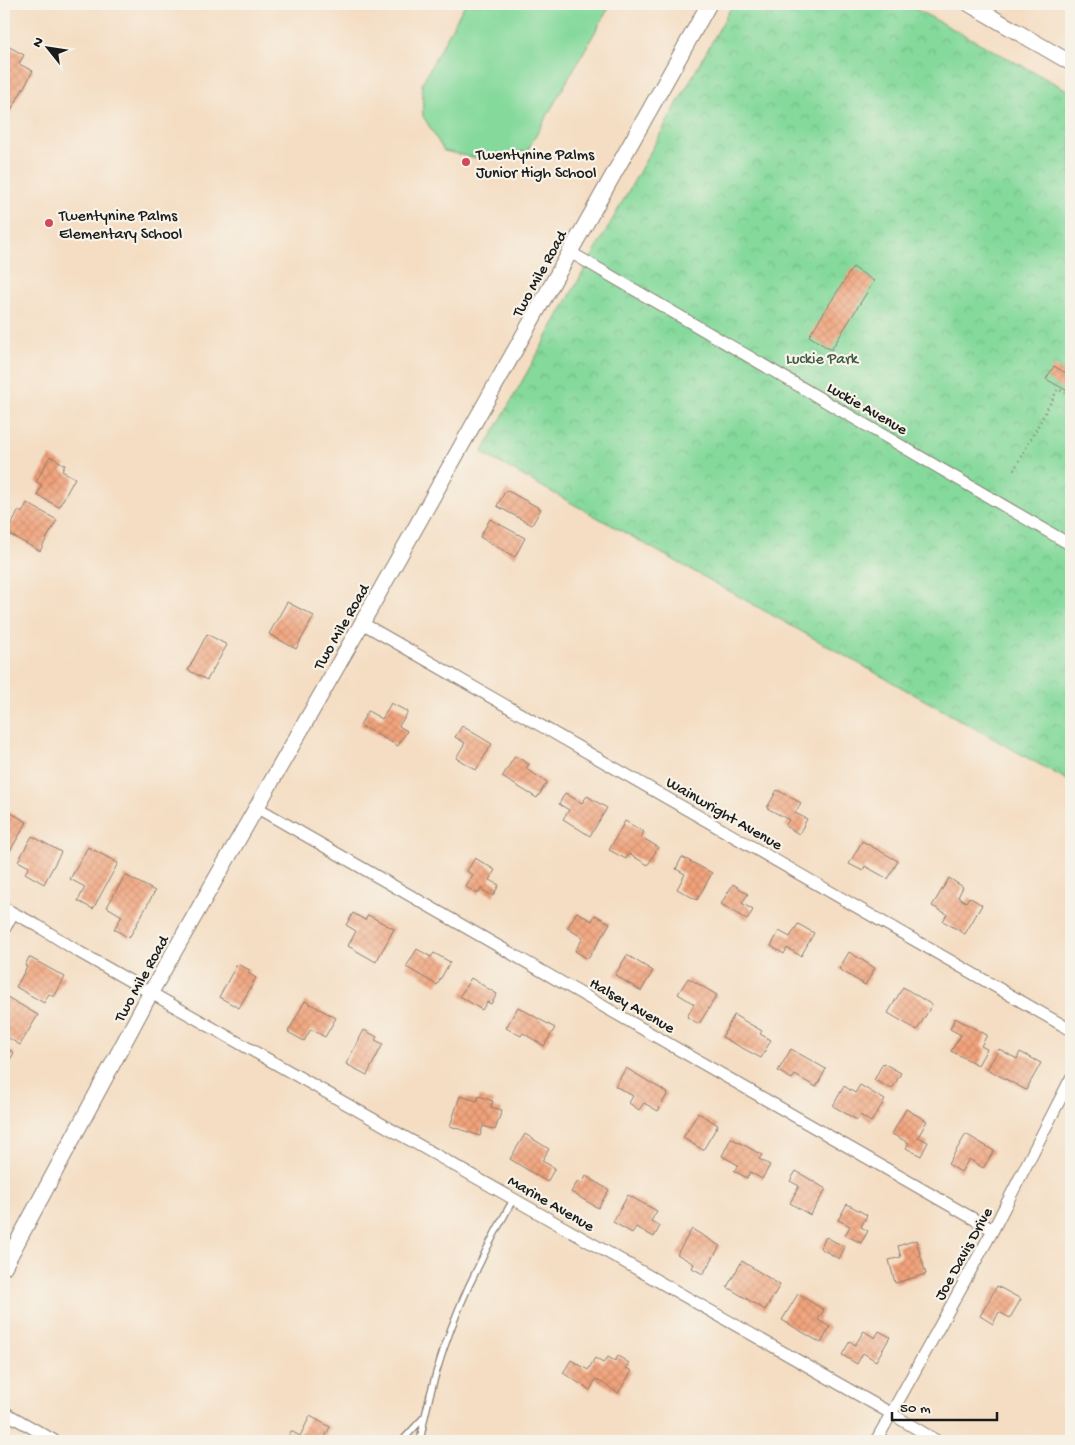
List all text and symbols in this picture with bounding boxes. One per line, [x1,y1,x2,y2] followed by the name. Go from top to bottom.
[22,22,72,72] north arrow
[29,35,49,51] text: N
[475,147,596,184] place label: Twentynine Palms Junior High School
[460,156,472,168] marker: Twentynine Palms Junior High School
[58,208,182,245] place label: Twentynine Palms Elementary School
[43,217,55,229] marker: Twentynine Palms Elementary School
[509,227,573,322] street label: Two Mile Road
[786,351,860,370] park label: Luckie Park
[823,379,910,441] street label: Luckie Avenue
[310,580,376,675] street label: Two Mile Road
[662,774,785,856] street label: Wainwright Avenue
[111,932,175,1027] street label: Two Mile Road
[585,975,678,1039] street label: Halsey Avenue
[504,1173,598,1238] street label: Marine Avenue
[932,1204,999,1304] street label: Joe Davis Drive
[892,1390,998,1422] scale bar
[900,1400,931,1418] text: 50 m

